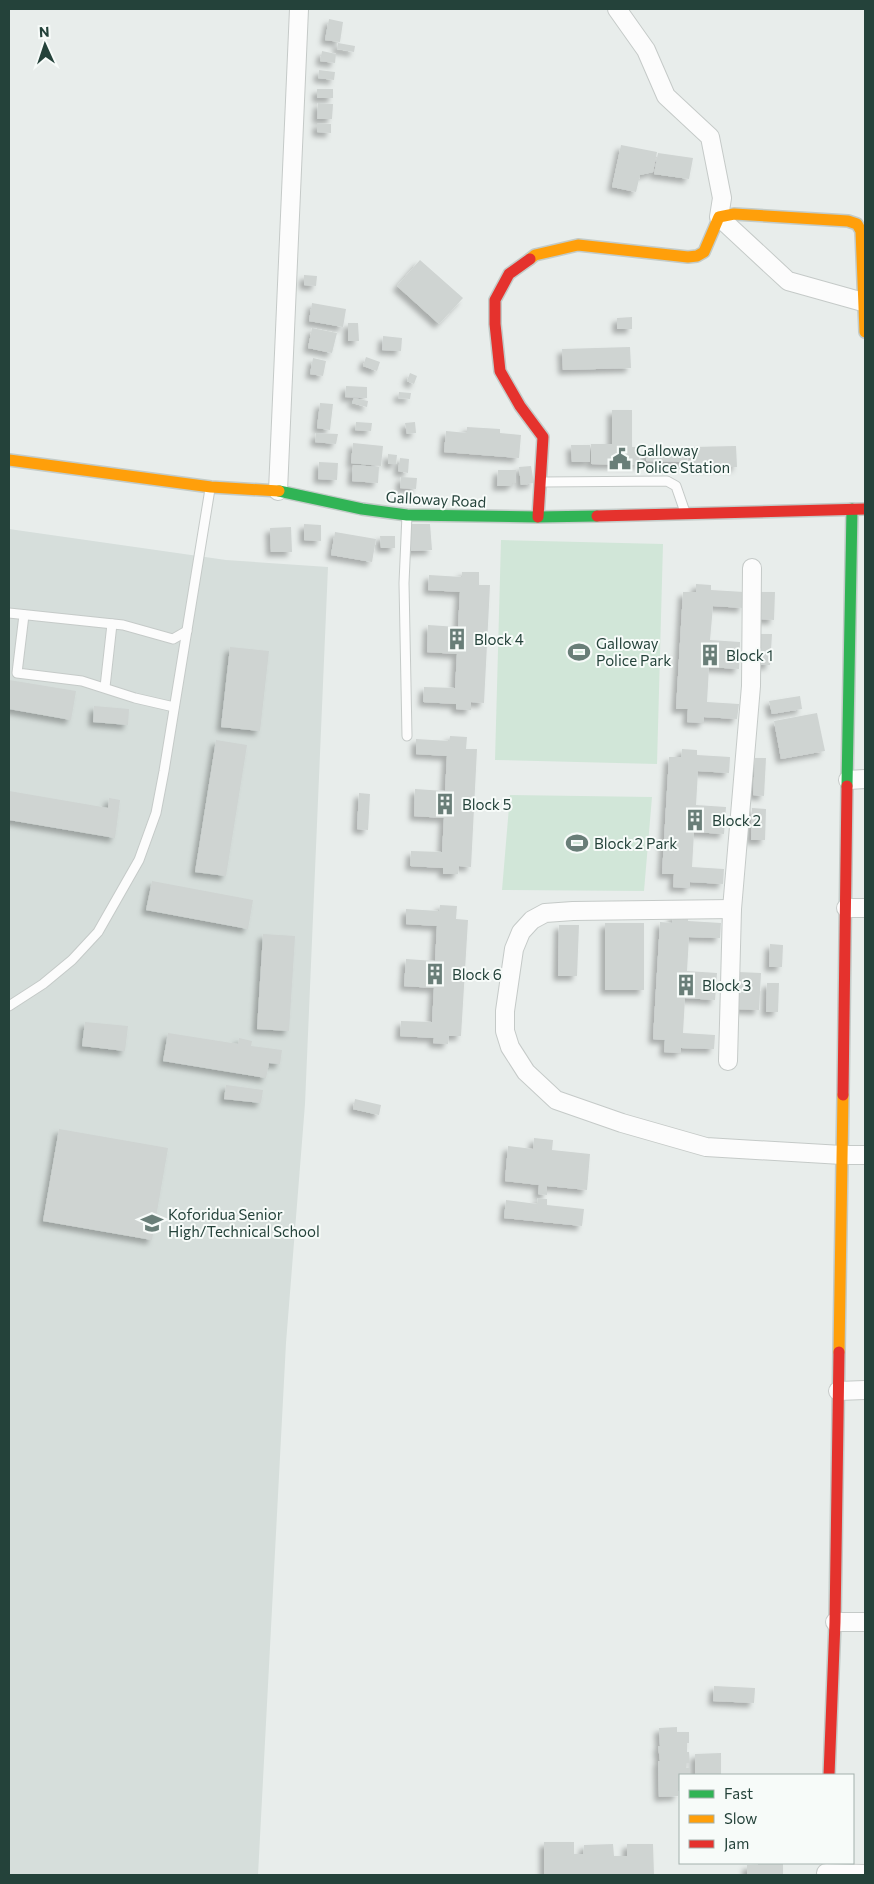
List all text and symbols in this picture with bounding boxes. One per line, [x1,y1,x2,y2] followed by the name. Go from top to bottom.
[20,20,70,70] north arrow
[39,23,50,40] text: N
[636,441,730,476] place label: Galloway Police Station
[607,446,633,472] public building icon: Galloway Police Station
[385,487,487,511] street label: Galloway Road
[444,626,470,652] building icon: Block 4
[474,630,524,648] place label: Block 4
[596,634,671,669] place label: Galloway Police Park
[566,639,592,665] sports icon: Galloway Police Park
[697,642,723,668] building icon: Block 1
[726,646,773,664] place label: Block 1
[432,791,458,817] building icon: Block 5
[462,795,512,813] place label: Block 5
[682,807,708,833] building icon: Block 2
[712,811,761,829] place label: Block 2
[564,830,590,856] sports icon: Block 2 Park
[594,834,677,852] place label: Block 2 Park
[422,961,448,987] building icon: Block 6
[452,965,502,983] place label: Block 6
[673,972,699,998] building icon: Block 3
[702,976,751,994] place label: Block 3
[168,1205,320,1240] place label: Koforidua Senior High/Technical School
[139,1210,165,1236] school or university icon: Koforidua Senior High/Technical School
[679,1774,854,1864] legend
[724,1784,753,1802] text: Fast
[724,1809,757,1827] text: Slow
[724,1834,749,1852] text: Jam

